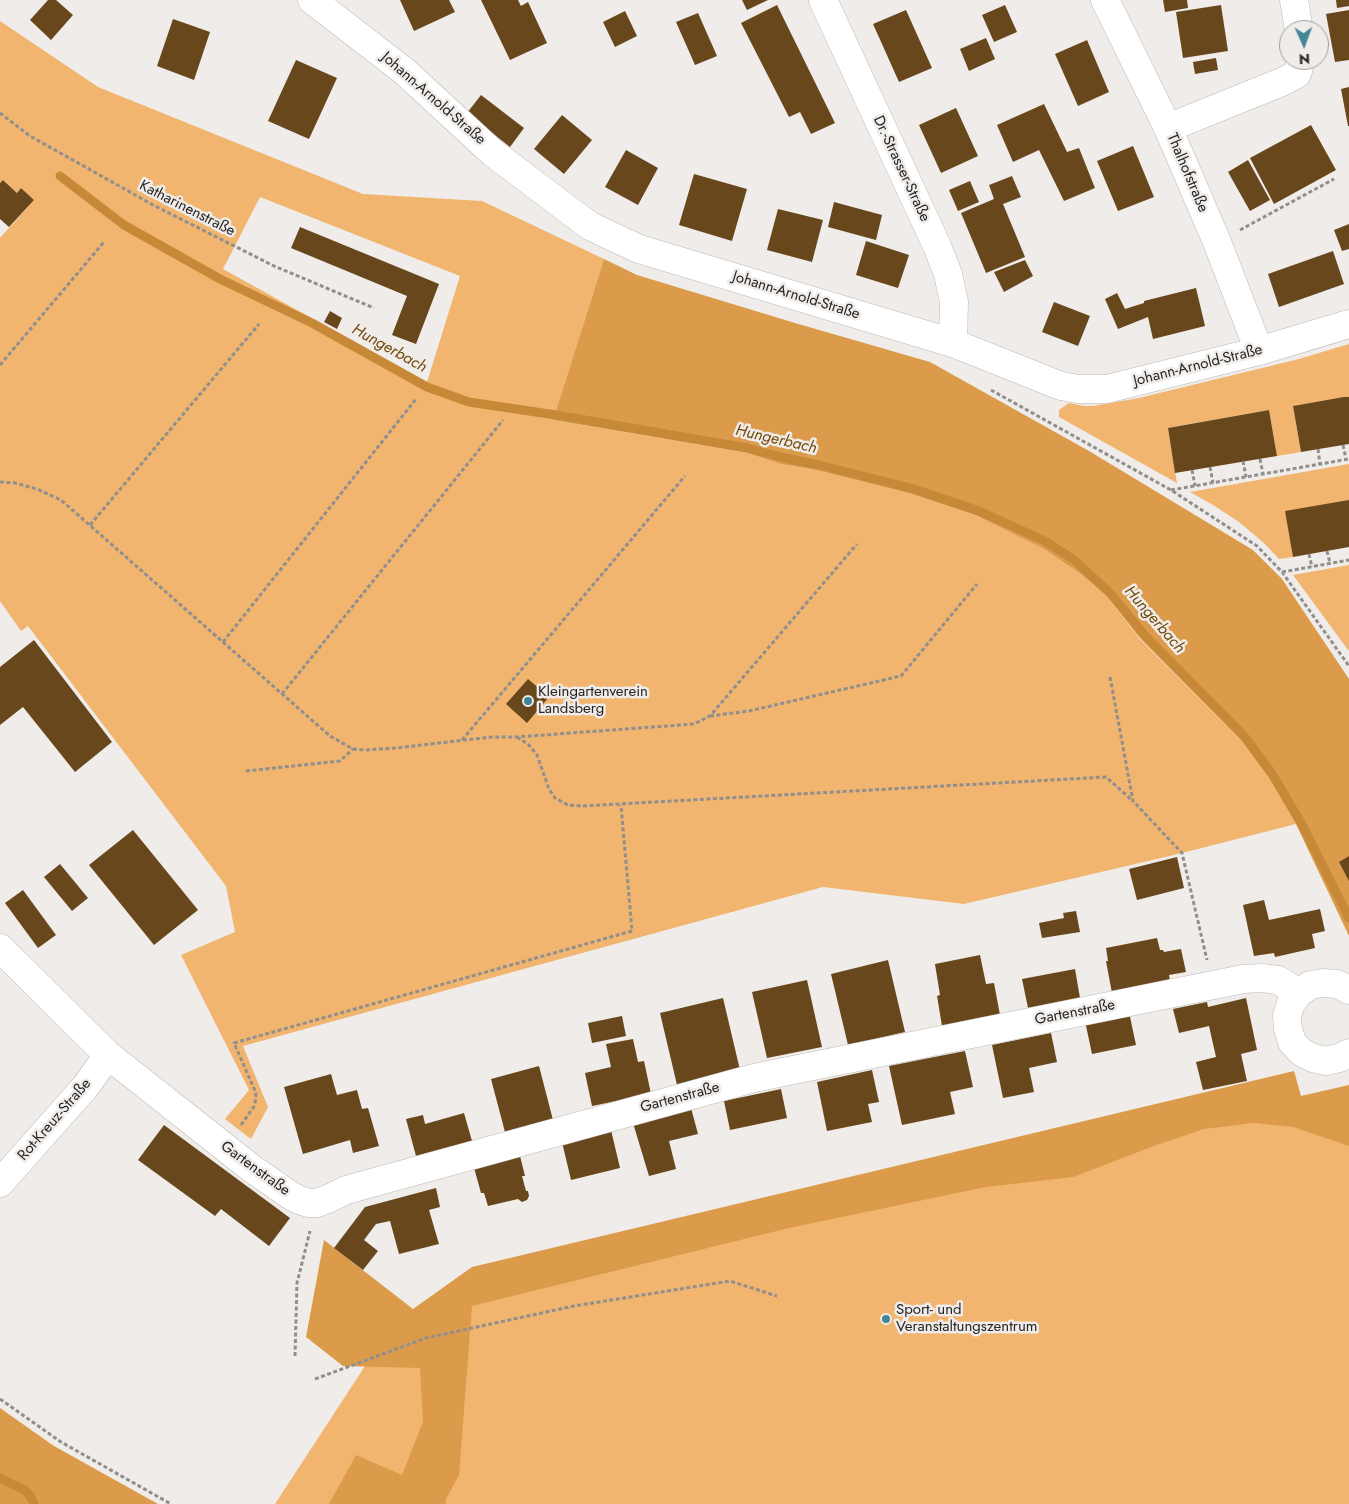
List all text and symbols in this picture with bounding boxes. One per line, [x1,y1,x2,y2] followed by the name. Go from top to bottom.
[1279,20,1329,70] north arrow
[377,49,489,149] street label: Johann-Arnold-Straße
[1299,49,1310,69] text: N
[869,113,933,225] street label: Dr.-Strasser-Straße
[1162,131,1212,215] street label: Thalhofstraße
[136,177,238,241] street label: Katharinenstraße
[730,268,862,324] street label: Johann-Arnold-Straße
[348,321,430,377] water label: Hungerbach
[1132,341,1264,391] street label: Johann-Arnold-Straße
[733,421,819,459] water label: Hungerbach
[1120,582,1188,658] water label: Hungerbach
[538,683,648,718] place label: Kleingartenverein Landsberg
[522,695,534,707] marker: Kleingartenverein Landsberg
[1033,996,1117,1030] street label: Gartenstraße
[14,1075,96,1165] street label: Rot-Kreuz-Straße
[638,1079,722,1117] street label: Gartenstraße
[217,1138,293,1200] street label: Gartenstraße
[896,1301,1038,1336] place label: Sport- und Veranstaltungszentrum
[880,1313,892,1325] marker: Sport- und Veranstaltungszentrum

